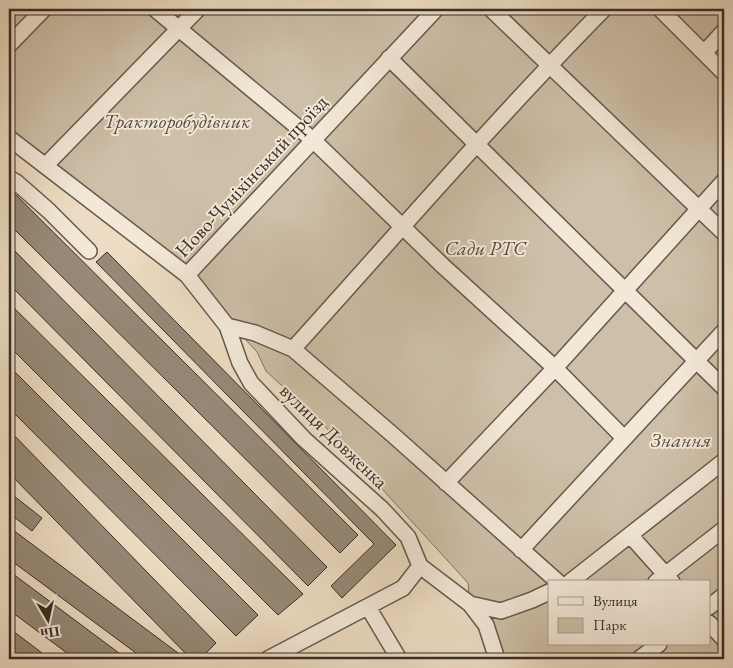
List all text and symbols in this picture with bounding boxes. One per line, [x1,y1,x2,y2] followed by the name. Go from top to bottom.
[169,89,333,263] street label: Ново-Чуніхінський проїзд
[104,108,251,134] park label: Тракторобудівник
[445,235,528,261] park label: Сади РТС
[274,378,394,494] street label: вулиця Довженка
[651,427,711,453] park label: Знання
[548,580,710,646] legend
[593,591,638,610] text: Вулиця
[22,596,72,646] north arrow
[593,615,626,634] text: Парк
[39,622,61,643] text: Пн

